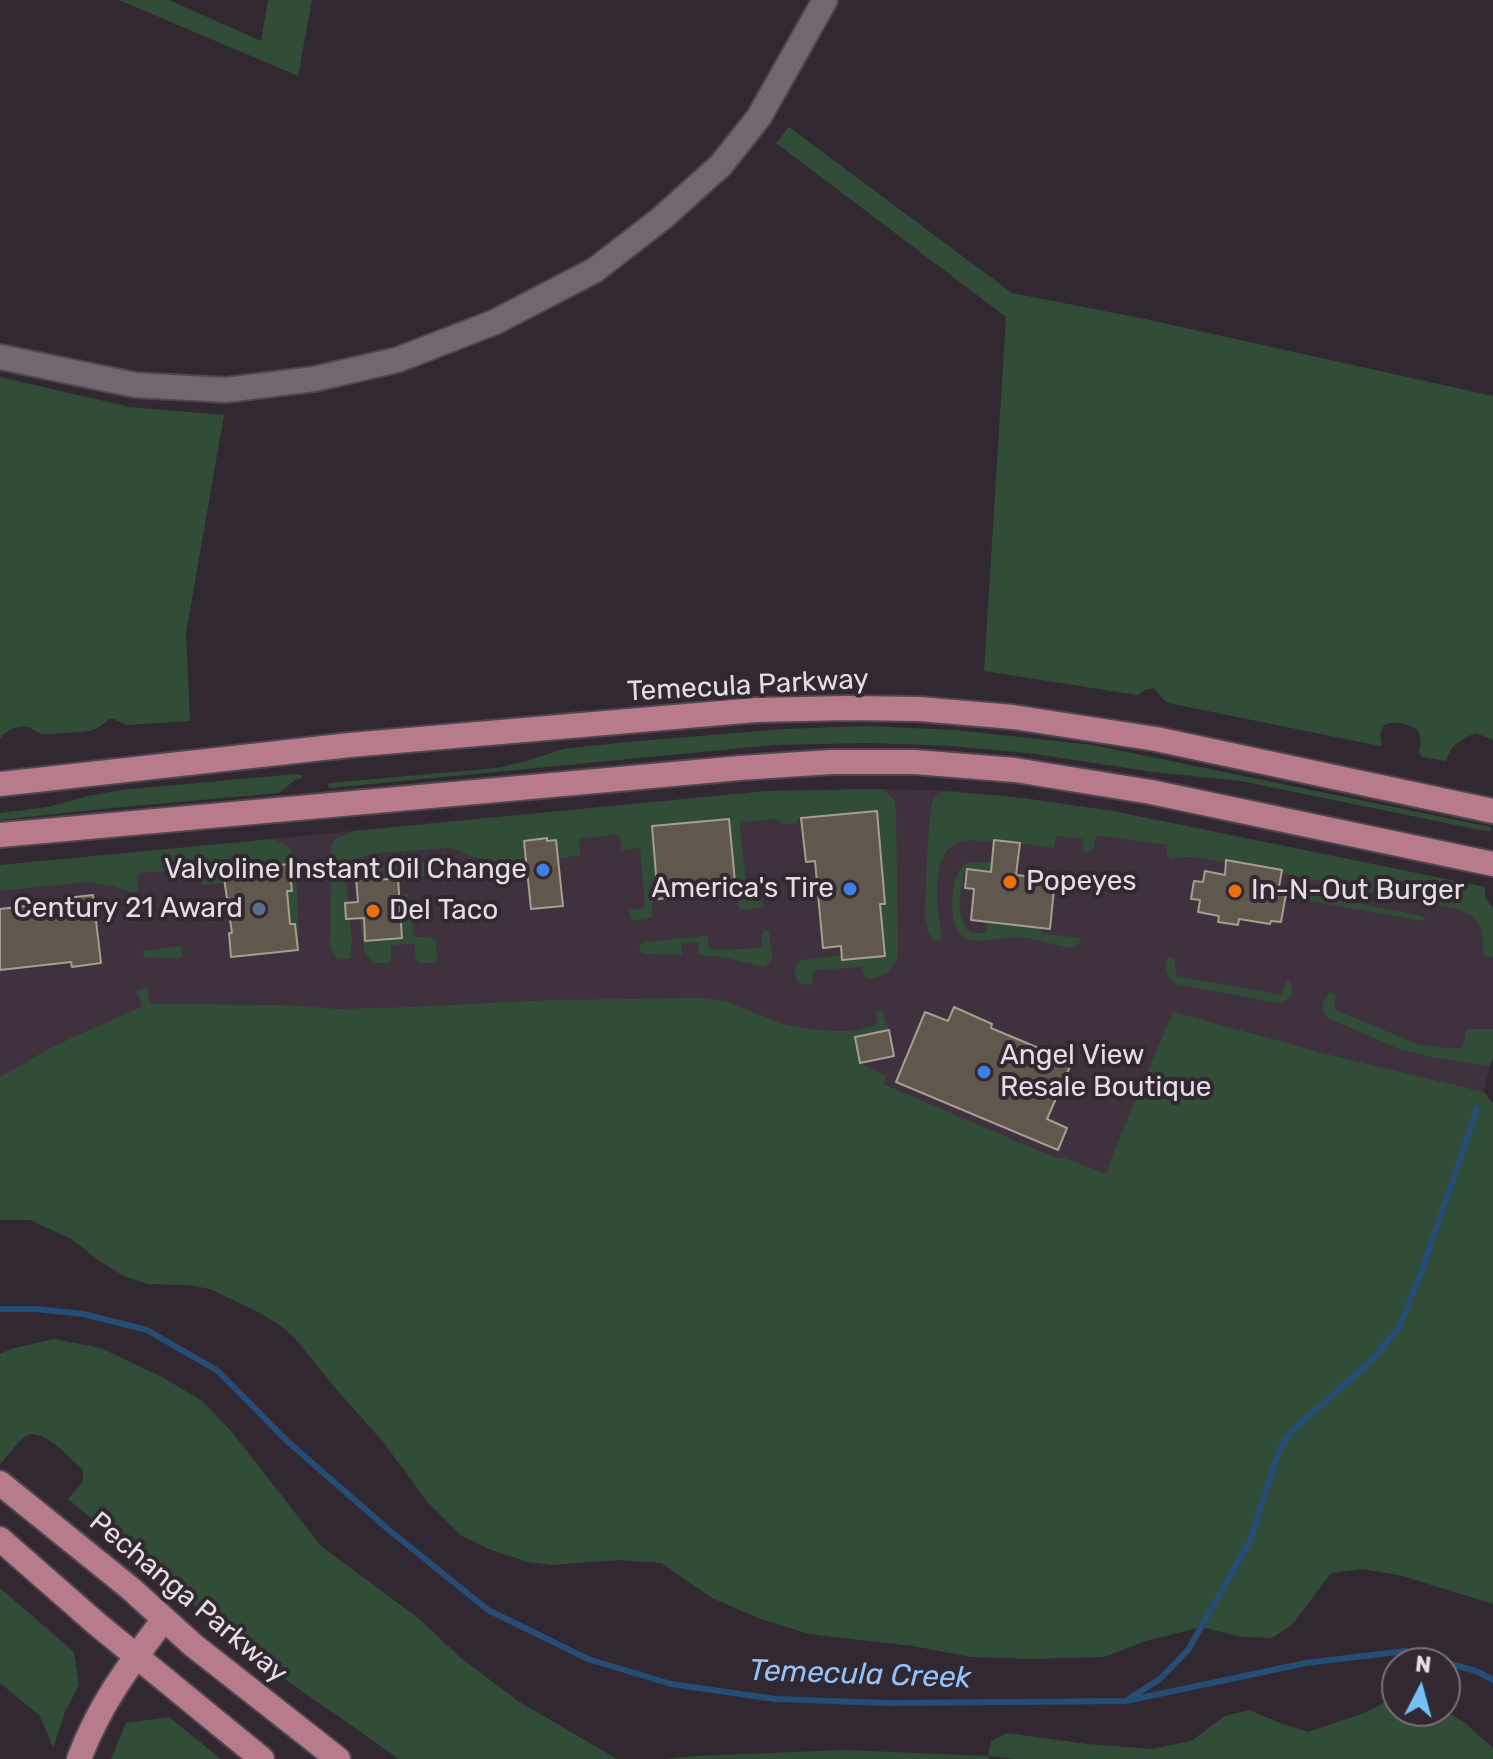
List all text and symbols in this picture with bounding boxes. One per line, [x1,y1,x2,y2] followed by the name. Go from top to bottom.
[626,663,870,709] street label: Temecula Parkway
[164,853,527,887] place label: Valvoline Instant Oil Change
[534,861,552,879] marker: Valvoline Instant Oil Change
[1026,865,1137,899] place label: Popeyes
[651,872,834,906] place label: America's Tire
[1001,873,1019,891] marker: Popeyes
[1251,874,1464,908] place label: In-N-Out Burger
[841,880,859,898] marker: America's Tire
[1226,882,1244,900] marker: In-N-Out Burger
[13,892,243,926] place label: Century 21 Award
[389,894,498,928] place label: Del Taco
[250,900,268,918] marker: Century 21 Award
[364,902,382,920] marker: Del Taco
[1000,1039,1212,1105] place label: Angel View Resale Boutique
[975,1063,993,1081] marker: Angel View Resale Boutique
[82,1505,294,1691] street label: Pechanga Parkway
[1381,1647,1461,1727] north arrow
[1414,1650,1433,1679] text: N
[748,1653,972,1697] water label: Temecula Creek

